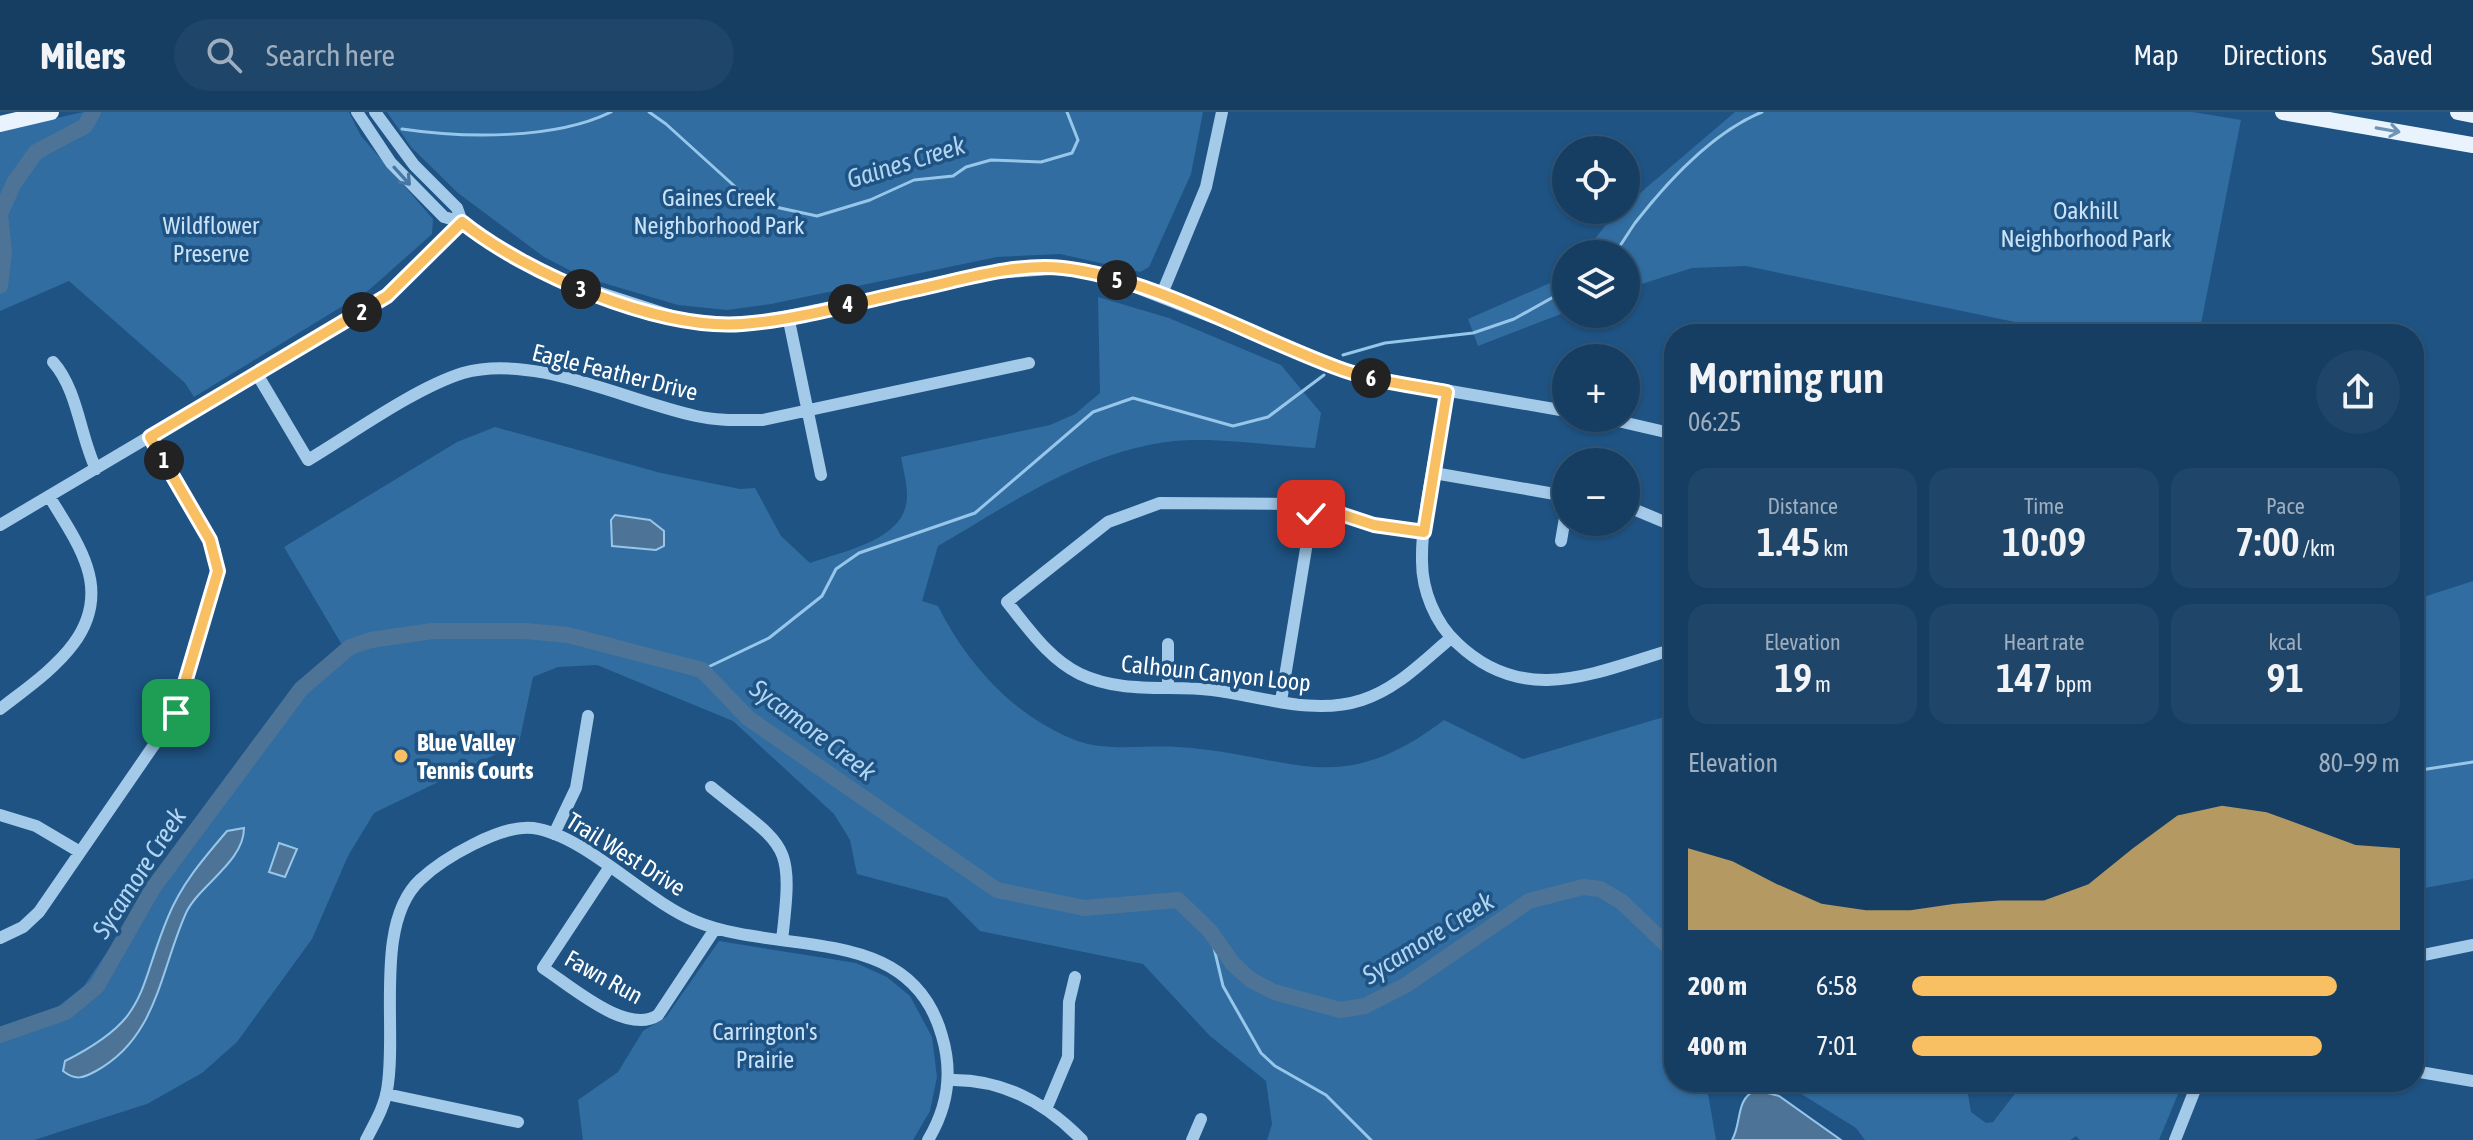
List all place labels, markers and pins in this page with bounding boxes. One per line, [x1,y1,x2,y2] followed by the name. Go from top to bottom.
[1097,260,1137,300] pin: 5
[561,269,601,309] pin: 3
[828,284,868,324] pin: 4
[342,292,382,332] pin: 2
[1351,358,1391,398] pin: 6
[144,440,184,480] pin: 1
[1277,480,1345,548] pin
[142,679,210,747] pin
[417,729,534,784] place label: Blue Valley Tennis Courts
[392,747,410,765] marker: Blue Valley Tennis Courts

